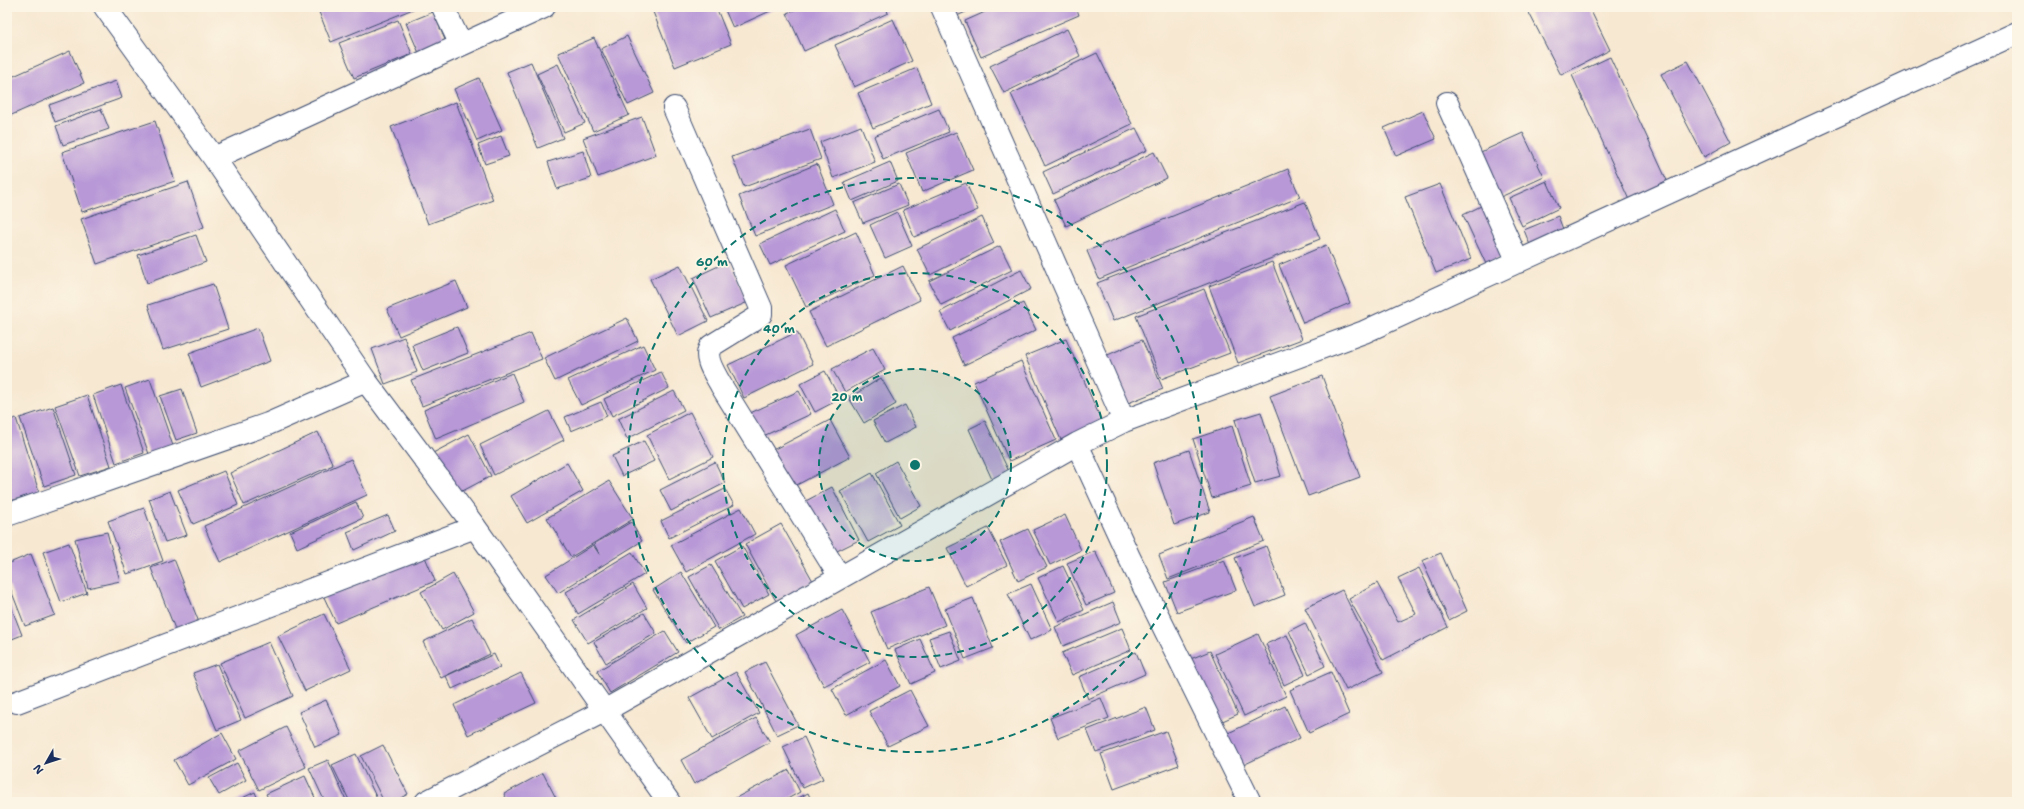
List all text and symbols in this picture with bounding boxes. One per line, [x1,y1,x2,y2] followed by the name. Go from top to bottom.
[696,254,728,270] text: 60 m
[763,321,795,337] text: 40 m
[831,389,863,405] text: 20 m
[908,458,922,472] centre of rings
[26,743,66,783] north arrow
[30,761,47,777] text: N

